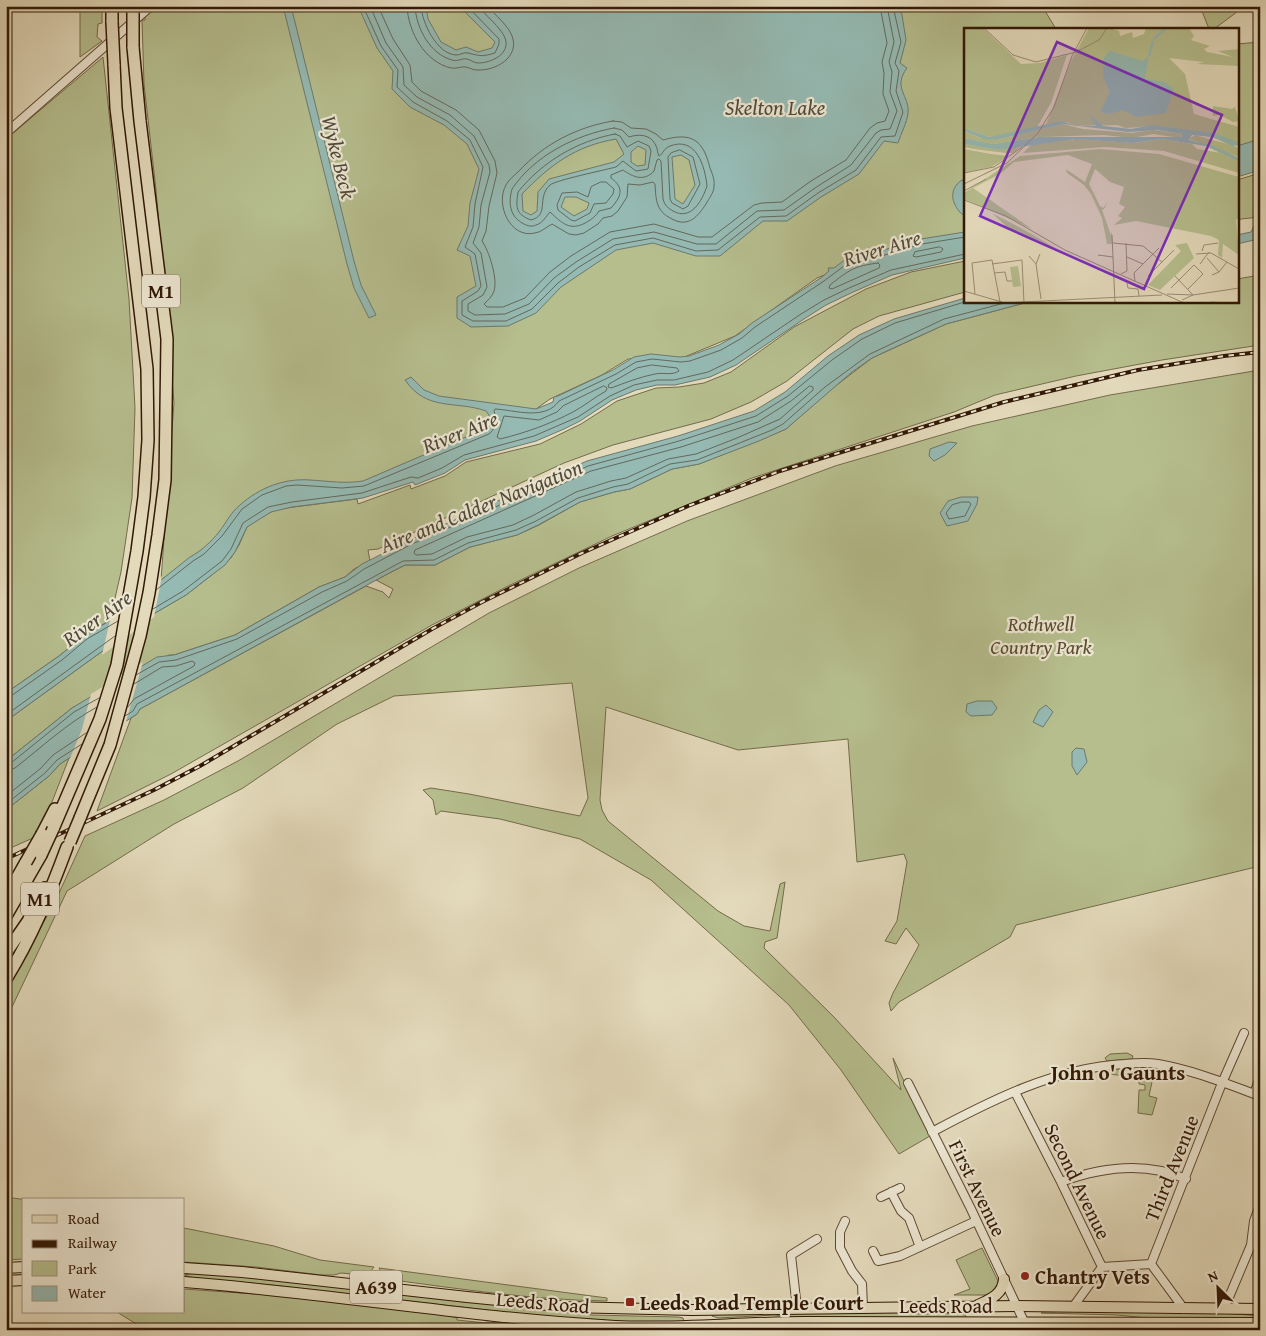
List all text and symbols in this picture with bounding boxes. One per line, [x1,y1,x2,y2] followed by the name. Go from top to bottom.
[964,28,1238,302] inset map
[725,92,825,123] water label: Skelton Lake
[314,112,364,202] water label: Wyke Beck
[838,222,925,275] water label: River Aire
[142,274,180,308] road number: M1
[416,403,503,462] water label: River Aire
[374,451,587,561] water label: Aire and Calder Navigation
[55,582,138,655] water label: River Aire
[990,609,1093,661] park label: Rothwell Country Park
[21,882,59,916] road number: M1
[1048,1057,1185,1088] district label: John o' Gaunts
[1136,1110,1206,1226] street label: Third Avenue
[1037,1118,1119,1244] street label: Second Avenue
[942,1135,1014,1241] street label: First Avenue
[22,1198,185,1314] legend
[68,1208,99,1229] text: Road
[68,1232,118,1253] text: Railway
[68,1258,97,1279] text: Park
[1035,1262,1150,1291] place label: Chantry Vets
[1194,1264,1244,1314] north arrow
[1204,1265,1222,1287] text: N
[350,1270,402,1304] road number: A639
[1019,1270,1031,1282] marker: Chantry Vets
[68,1282,106,1303] text: Water
[495,1283,591,1321] street label: Leeds Road
[640,1288,864,1317] place label: Leeds Road Temple Court
[899,1291,993,1320] street label: Leeds Road
[624,1296,636,1308] marker: Leeds Road Temple Court

